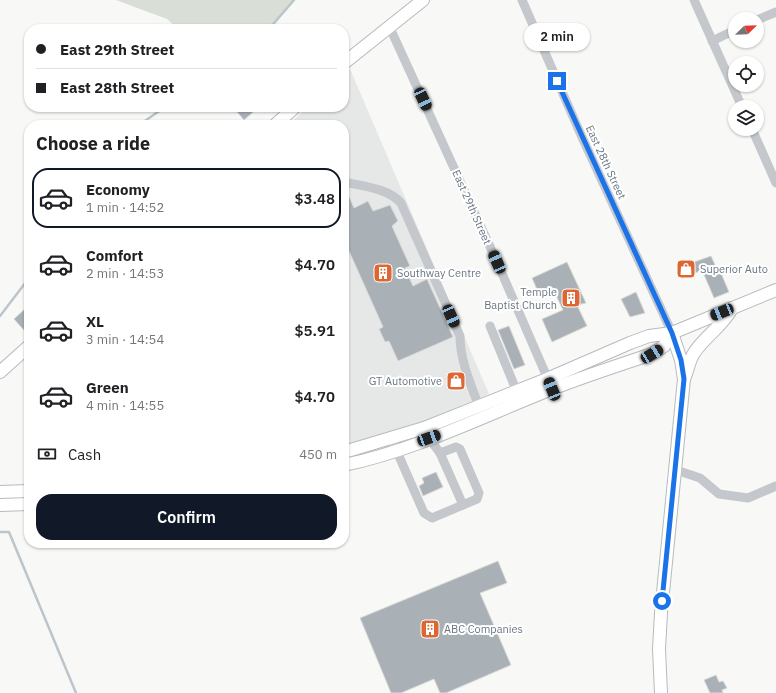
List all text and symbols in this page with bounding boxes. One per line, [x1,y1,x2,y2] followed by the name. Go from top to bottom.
[728,12,764,48] north arrow
[728,12,764,136] map controls
[524,23,590,51] callout: 2 min
[540,28,574,45] text: 2 min
[60,40,174,59] text: East 29th Street
[728,56,764,92] button: locate
[548,72,566,90] route end
[60,78,174,97] text: East 28th Street
[412,86,434,112] car
[728,100,764,136] button: layers
[583,123,629,201] street label: East 28th Street
[36,132,150,155] text: Choose a ride
[449,168,495,247] street label: East 29th Street
[38,180,74,216] icon: car
[86,180,150,199] text: Economy
[295,189,335,208] text: $3.48
[86,199,164,216] text: 1 min · 14:52
[38,246,74,282] icon: car
[86,246,143,265] text: Comfort
[487,249,507,275] car
[295,255,335,274] text: $4.70
[675,258,697,280] shop icon: Superior Auto
[372,262,394,284] building icon: Southway Centre
[700,262,768,276] place label: Superior Auto
[86,265,164,282] text: 2 min · 14:53
[397,266,481,280] place label: Southway Centre
[484,285,557,312] place label: Temple Baptist Church
[560,287,582,309] building icon: Temple Baptist Church
[709,302,735,322] car
[441,303,461,329] car
[38,312,74,348] icon: car
[86,312,104,331] text: XL
[295,321,335,340] text: $5.91
[86,331,164,348] text: 3 min · 14:54
[639,343,665,365] car
[445,370,467,392] shop icon: GT Automotive
[369,374,442,388] place label: GT Automotive
[542,376,562,402] car
[38,378,74,414] icon: car
[86,378,129,397] text: Green
[295,387,335,406] text: $4.70
[86,397,164,414] text: 4 min · 14:55
[416,428,442,448] car
[36,443,58,465] icon: cash
[68,445,101,464] text: Cash
[299,446,337,463] text: 450 m
[36,494,337,540] button: Confirm
[653,592,671,610] route start
[419,618,441,640] building icon: ABC Companies
[444,622,523,636] place label: ABC Companies

